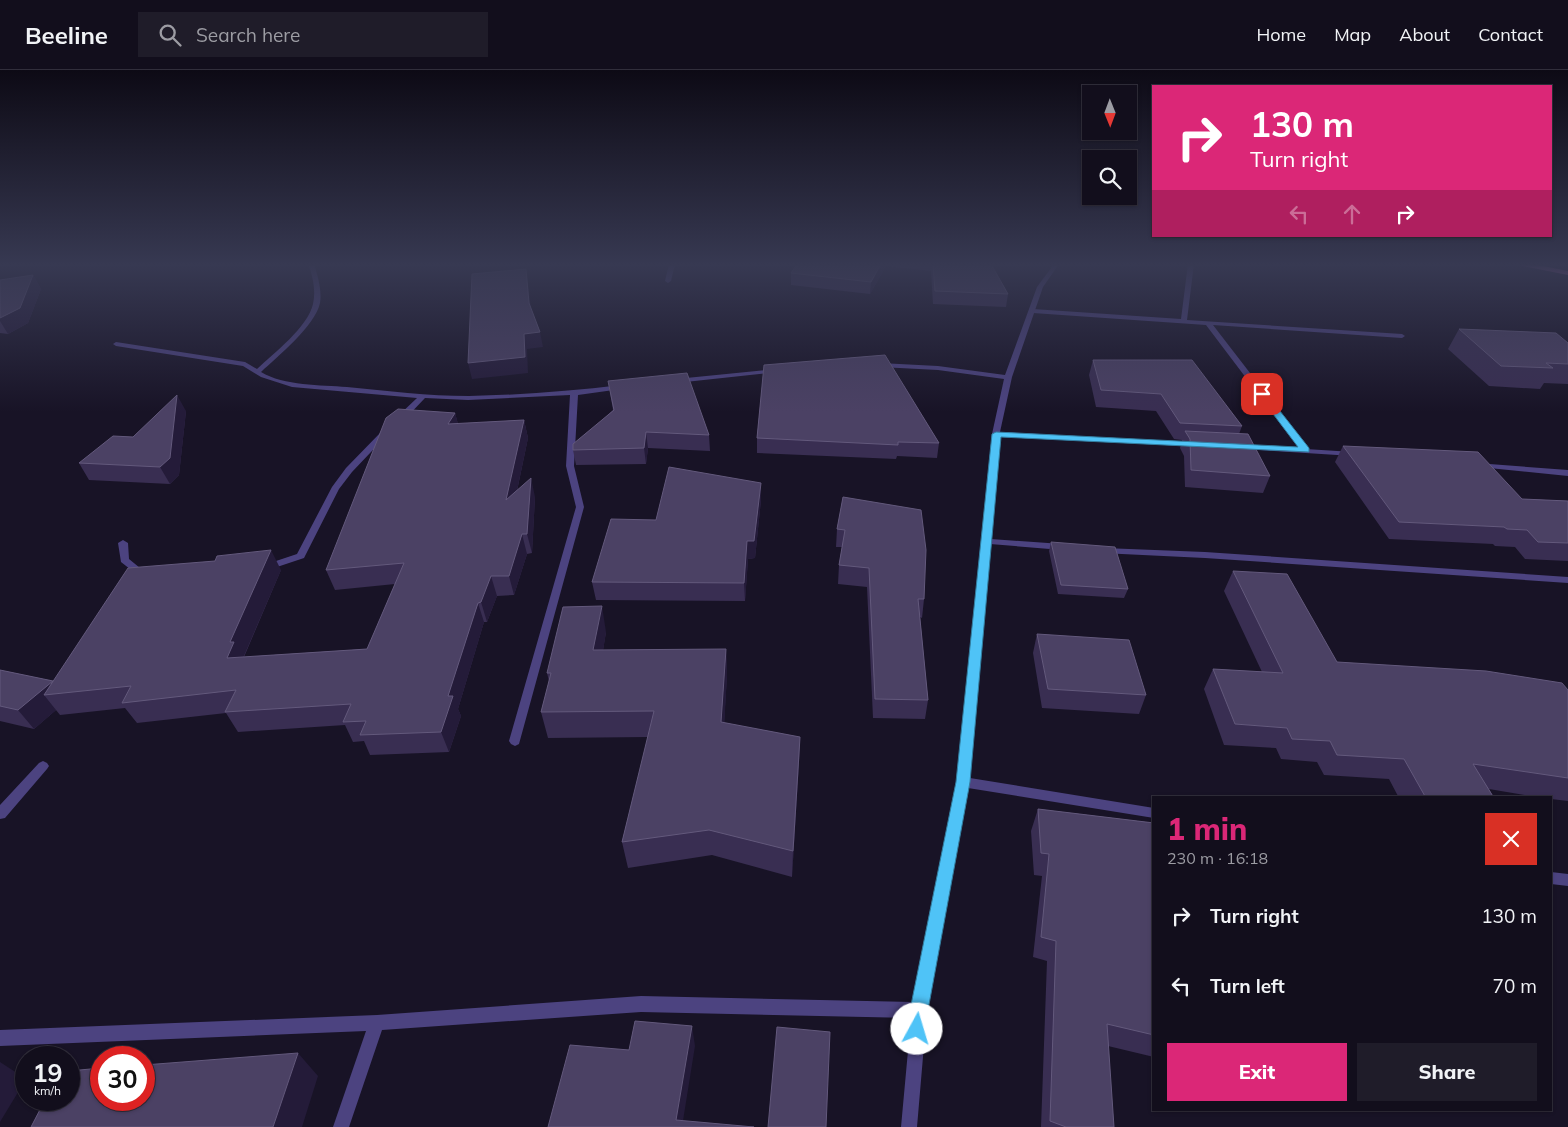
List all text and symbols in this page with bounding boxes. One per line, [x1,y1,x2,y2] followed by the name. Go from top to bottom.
[138,12,488,57] search box
[25,20,108,50] text: Beeline
[156,21,184,49] icon: search
[196,23,300,47] text: Search here
[1256,23,1306,46] text: Home
[1334,23,1371,46] text: Map
[1399,23,1450,46] text: About
[1478,23,1543,46] text: Contact
[1082,85,1138,140] north arrow
[1082,85,1137,205] map controls
[1250,102,1354,146] text: 130 m
[1167,105,1232,170] icon: right
[1250,145,1348,173] text: Turn right
[1082,150,1137,205] button: search
[1285,200,1313,228] icon: left
[1338,200,1366,228] icon: ahead
[1391,200,1419,228] icon: right
[1241,373,1283,415] pin
[1248,380,1276,408] icon: arrive
[1167,810,1247,848] text: 1 min
[1485,813,1537,865] button: close
[1167,848,1268,868] text: 230 m · 16:18
[1167,902,1195,930] icon: right
[1210,904,1299,928] text: Turn right
[1481,904,1537,928] text: 130 m
[1167,972,1195,1000] icon: left
[1210,974,1285,998] text: Turn left
[1493,974,1537,998] text: 70 m
[890,1002,942,1054] position arrow
[1167,1043,1347,1101] button: Exit
[1357,1043,1537,1101] button: Share
[90,1046,155,1111] speed limit sign: 30
[32,1057,63,1088] text: 19
[34,1083,61,1098] text: km/h

